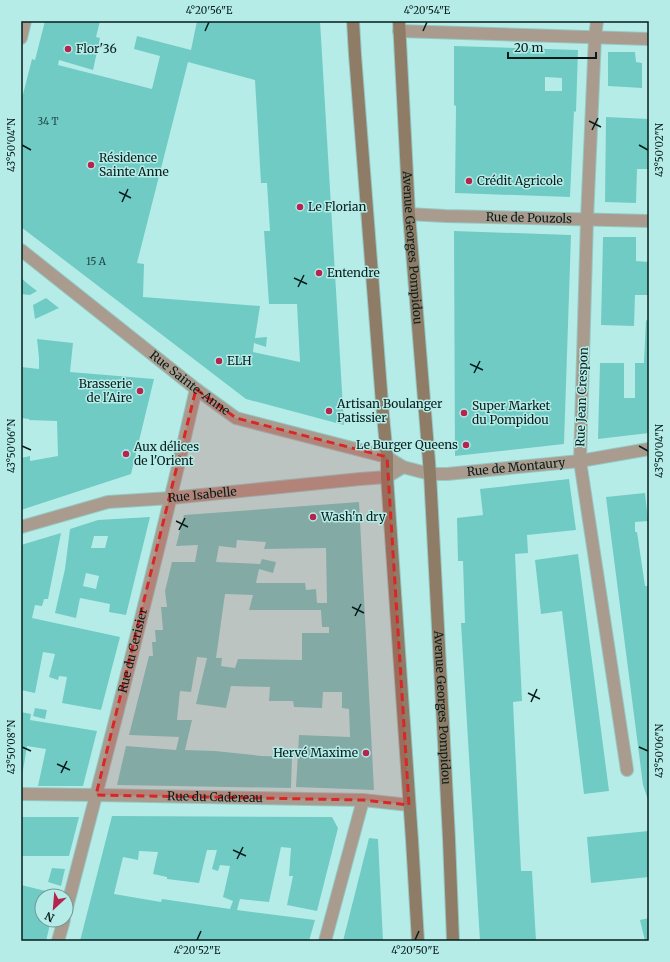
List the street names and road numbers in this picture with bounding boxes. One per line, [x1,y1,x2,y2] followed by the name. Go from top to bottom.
[400,169,426,325] street label: Avenue Georges Pompidou
[486,209,572,226] street label: Rue de Pouzols
[147,347,233,418] street label: Rue Sainte-Anne
[572,347,591,447] street label: Rue Jean Crespon
[466,454,566,479] street label: Rue de Montaury
[167,483,237,505] street label: Rue Isabelle
[115,606,150,694] street label: Rue du Cerisier
[431,629,454,785] street label: Avenue Georges Pompidou
[167,788,263,805] street label: Rue du Cadereau

